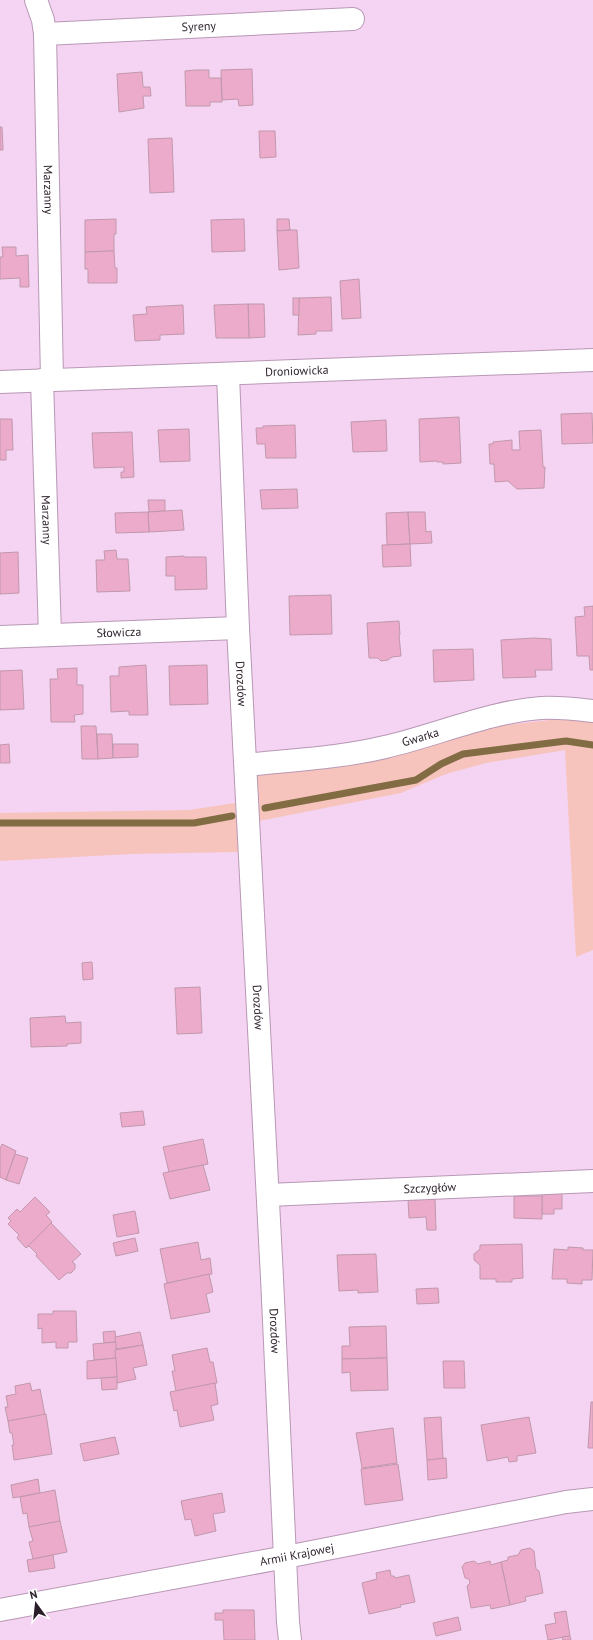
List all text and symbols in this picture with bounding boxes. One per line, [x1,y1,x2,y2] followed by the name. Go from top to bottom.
[181,18,217,34] street label: Syreny
[41,165,57,215] street label: Marzanny
[265,362,329,379] street label: Droniowicka
[39,495,55,545] street label: Marzanny
[96,624,142,640] street label: Słowicza
[233,661,250,707] street label: Drozdów
[400,724,441,749] street label: Gwarka
[250,984,267,1030] street label: Drozdów
[403,1179,457,1196] street label: Szczygłów
[266,1308,284,1354] street label: Drozdów
[259,1540,335,1569] street label: Armii Krajowej
[16,1584,56,1624] north arrow
[28,1587,39,1602] text: N

